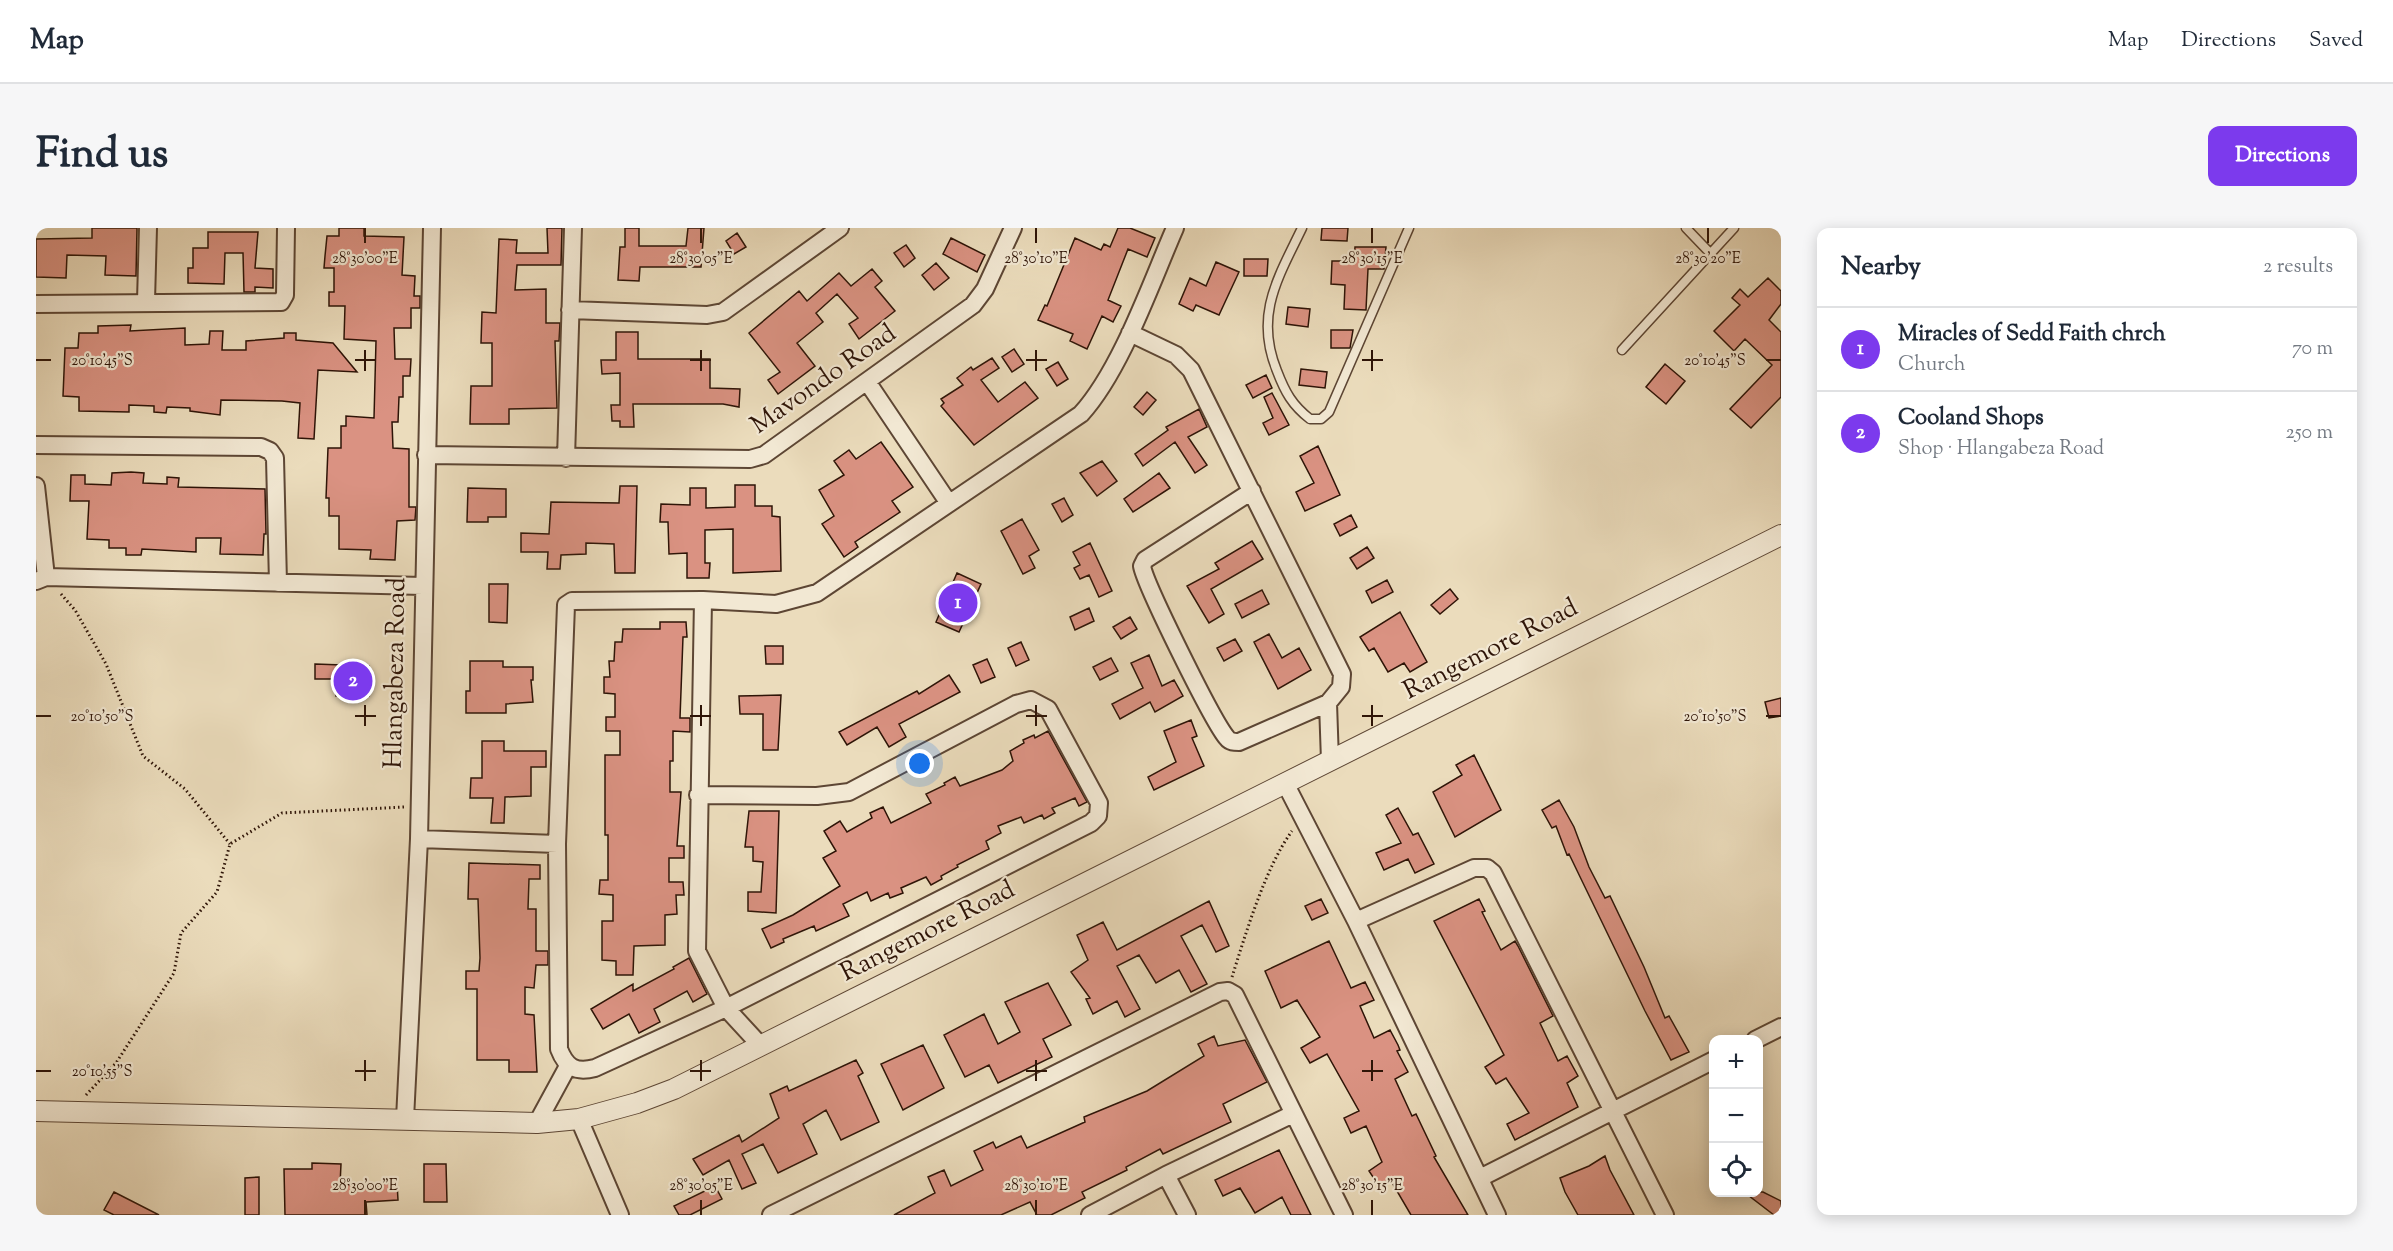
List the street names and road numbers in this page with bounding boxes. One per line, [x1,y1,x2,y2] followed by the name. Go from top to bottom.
[744,316,905,444] street label: Mavondo Road
[376,577,416,769] street label: Hlangabeza Road
[1397,590,1585,710] street label: Rangemore Road
[834,872,1022,992] street label: Rangemore Road

